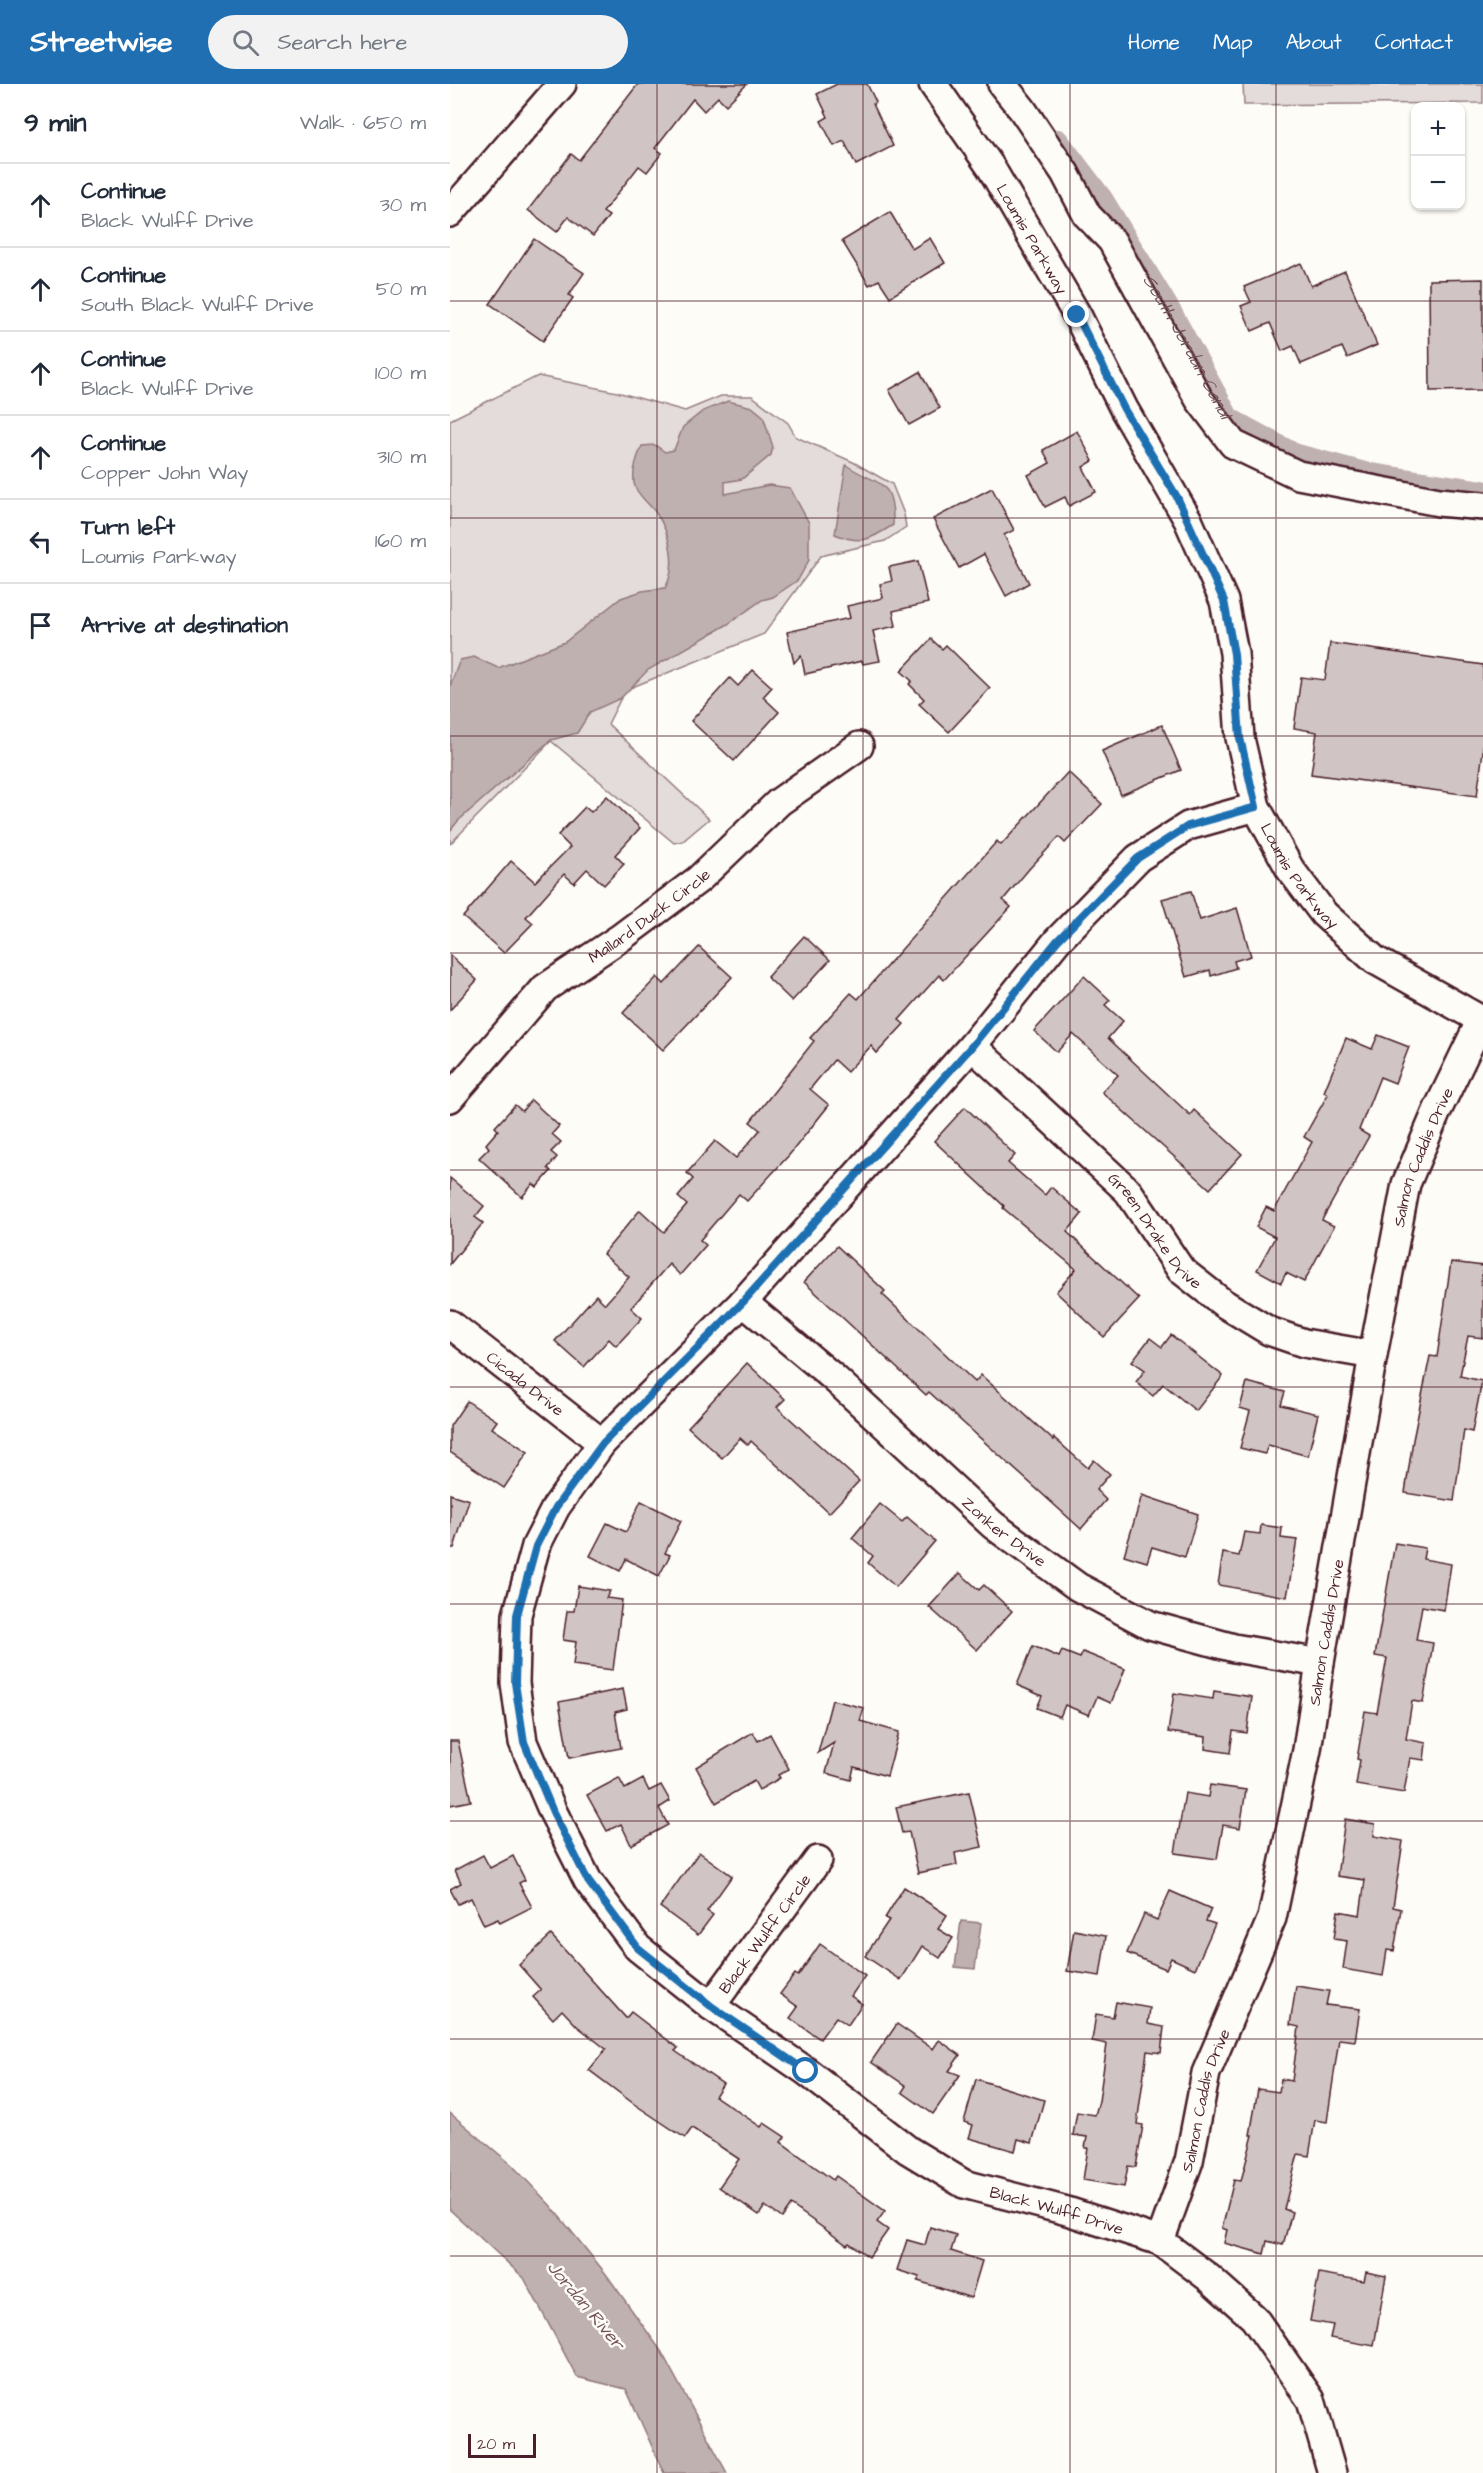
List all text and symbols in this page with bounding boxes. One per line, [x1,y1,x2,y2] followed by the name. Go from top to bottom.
[208,15,628,69] search box
[30,23,172,62] text: Streetwise
[229,26,262,59] icon: search
[277,27,407,58] text: Search here
[1128,28,1180,57] text: Home
[1213,28,1253,57] text: Map
[1286,28,1342,57] text: About
[1375,28,1453,57] text: Contact
[1411,102,1465,210] map controls
[1411,102,1465,156] button: +
[24,105,86,141] text: 9 min
[300,109,426,137] text: Walk · 650 m
[1411,156,1465,210] button: −
[81,176,166,207] text: Continue
[991,180,1073,299] street label: Loumis Parkway
[24,189,57,222] icon: ahead
[380,191,426,219] text: 30 m
[81,207,254,235] text: Black Wulff Drive
[81,260,166,291] text: Continue
[1137,270,1239,425] water label: South Jordan Canal
[24,273,57,306] icon: ahead
[376,275,426,303] text: 50 m
[81,291,314,319] text: South Black Wulff Drive
[1063,301,1089,327] route end
[81,344,166,375] text: Continue
[24,357,57,390] icon: ahead
[375,359,426,387] text: 100 m
[81,375,254,403] text: Black Wulff Drive
[81,428,166,459] text: Continue
[24,441,57,474] icon: ahead
[377,443,426,471] text: 310 m
[81,459,248,487] text: Copper John Way
[81,512,175,543] text: Turn left
[24,525,57,558] icon: left
[375,527,426,555] text: 160 m
[81,543,236,571] text: Loumis Parkway
[24,609,57,642] icon: arrive
[81,610,288,641] text: Arrive at destination
[1255,819,1343,935] street label: Loumis Parkway
[584,864,716,968] street label: Mallard Duck Circle
[1388,1084,1459,1229] street label: Salmon Caddis Drive
[1103,1168,1206,1295] street label: Green Drake Drive
[481,1347,569,1422] street label: Cicada Drive
[957,1492,1051,1573] street label: Zonker Drive
[1304,1557,1350,1707] street label: Salmon Caddis Drive
[714,1869,816,1998] street label: Black Wulff Circle
[1176,2025,1236,2176] street label: Salmon Caddis Drive
[792,2057,818,2083] route start
[987,2181,1126,2241] street label: Black Wulff Drive
[541,2256,631,2357] water label: Jordan River
[468,2431,536,2458] scale bar
[477,2433,515,2455] text: 20 m

